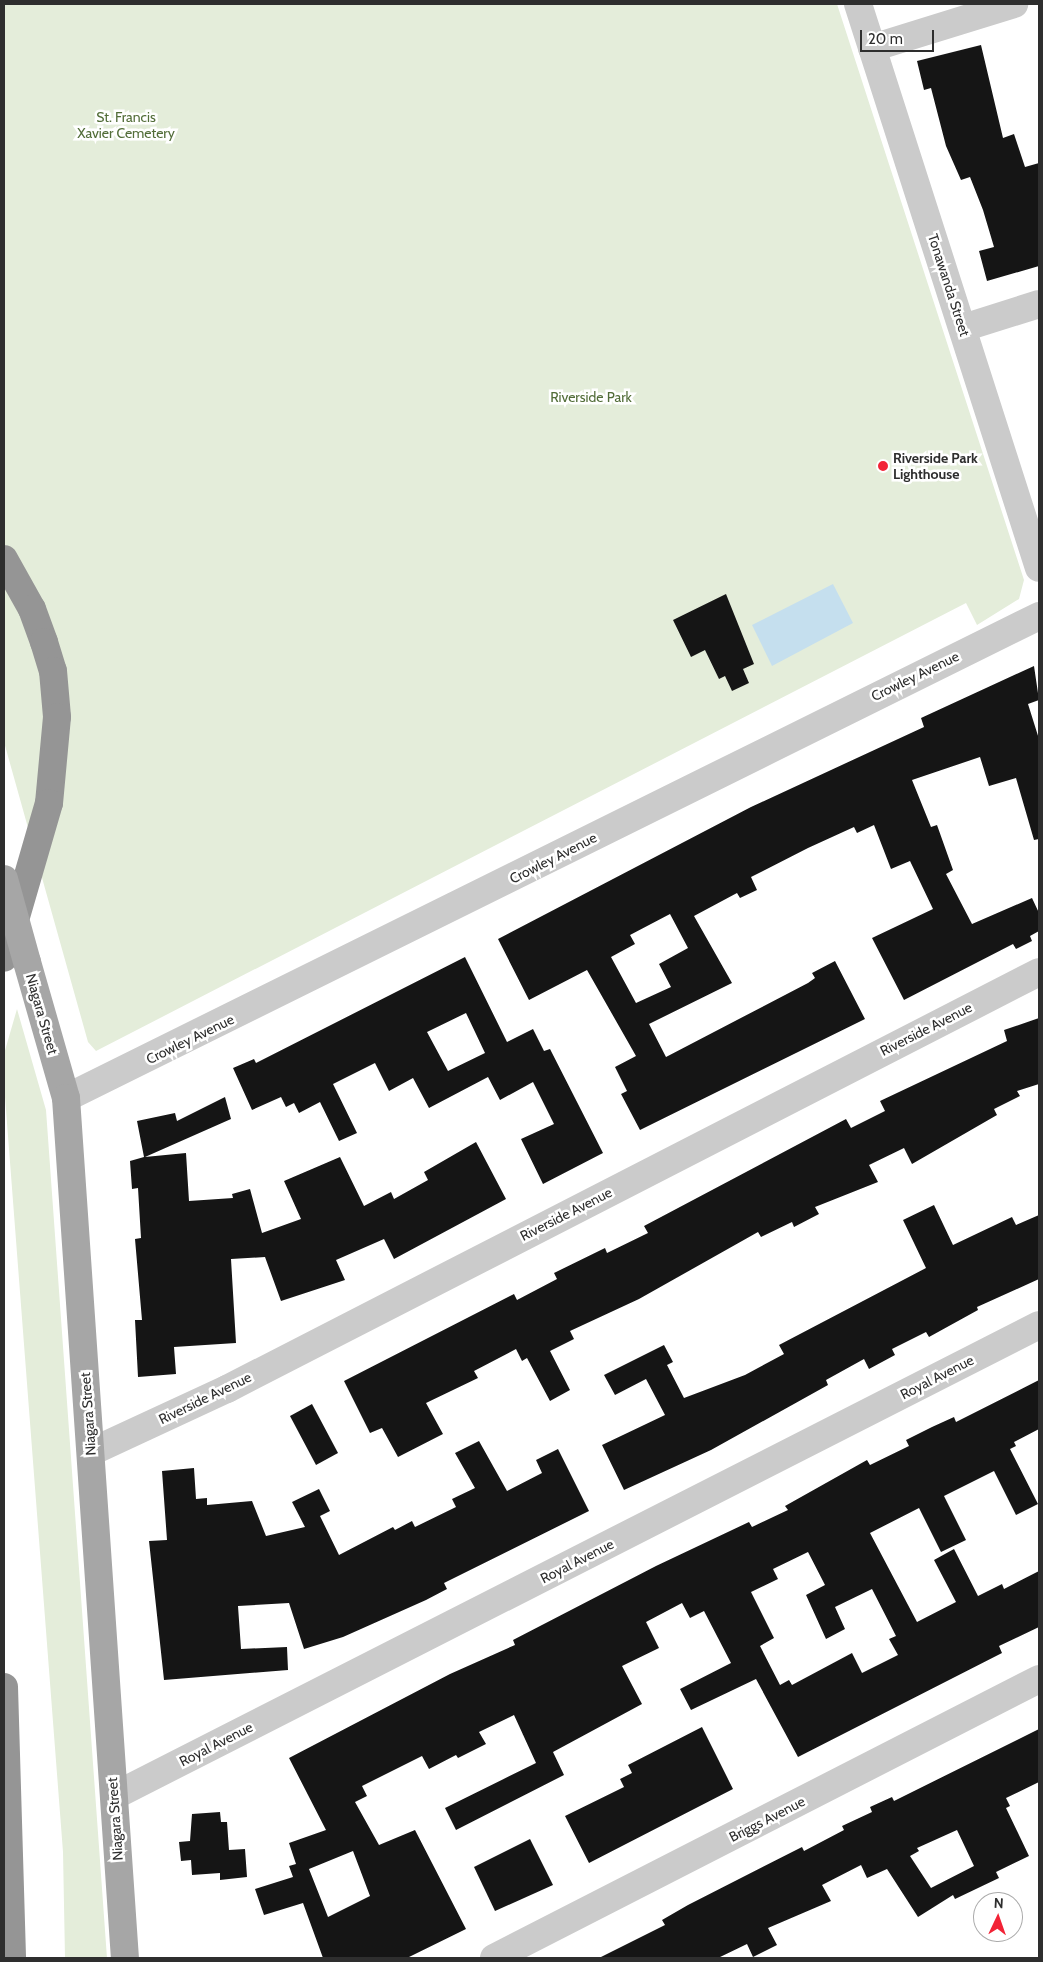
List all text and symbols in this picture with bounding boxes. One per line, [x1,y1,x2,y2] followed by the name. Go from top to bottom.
[863,20,937,52] scale bar
[868,30,903,48] text: 20 m
[77,109,175,142] park label: St. Francis Xavier Cemetery
[925,232,973,338] street label: Tonawanda Street
[550,389,632,405] park label: Riverside Park
[893,450,978,482] place label: Riverside Park Lighthouse
[877,460,889,472] marker: Riverside Park Lighthouse
[868,648,962,704] street label: Crowley Avenue
[507,829,599,887] street label: Crowley Avenue
[22,972,62,1056] street label: Niagara Street
[877,999,975,1059] street label: Riverside Avenue
[143,1011,237,1067] street label: Crowley Avenue
[517,1184,615,1244] street label: Riverside Avenue
[897,1351,977,1403] street label: Royal Avenue
[156,1368,254,1428] street label: Riverside Avenue
[77,1372,99,1456] street label: Niagara Street
[537,1535,617,1587] street label: Royal Avenue
[176,1718,256,1770] street label: Royal Avenue
[104,1777,126,1861] street label: Niagara Street
[726,1793,808,1845] street label: Briggs Avenue
[973,1892,1023,1942] north arrow
[993,1894,1004,1912] text: N

